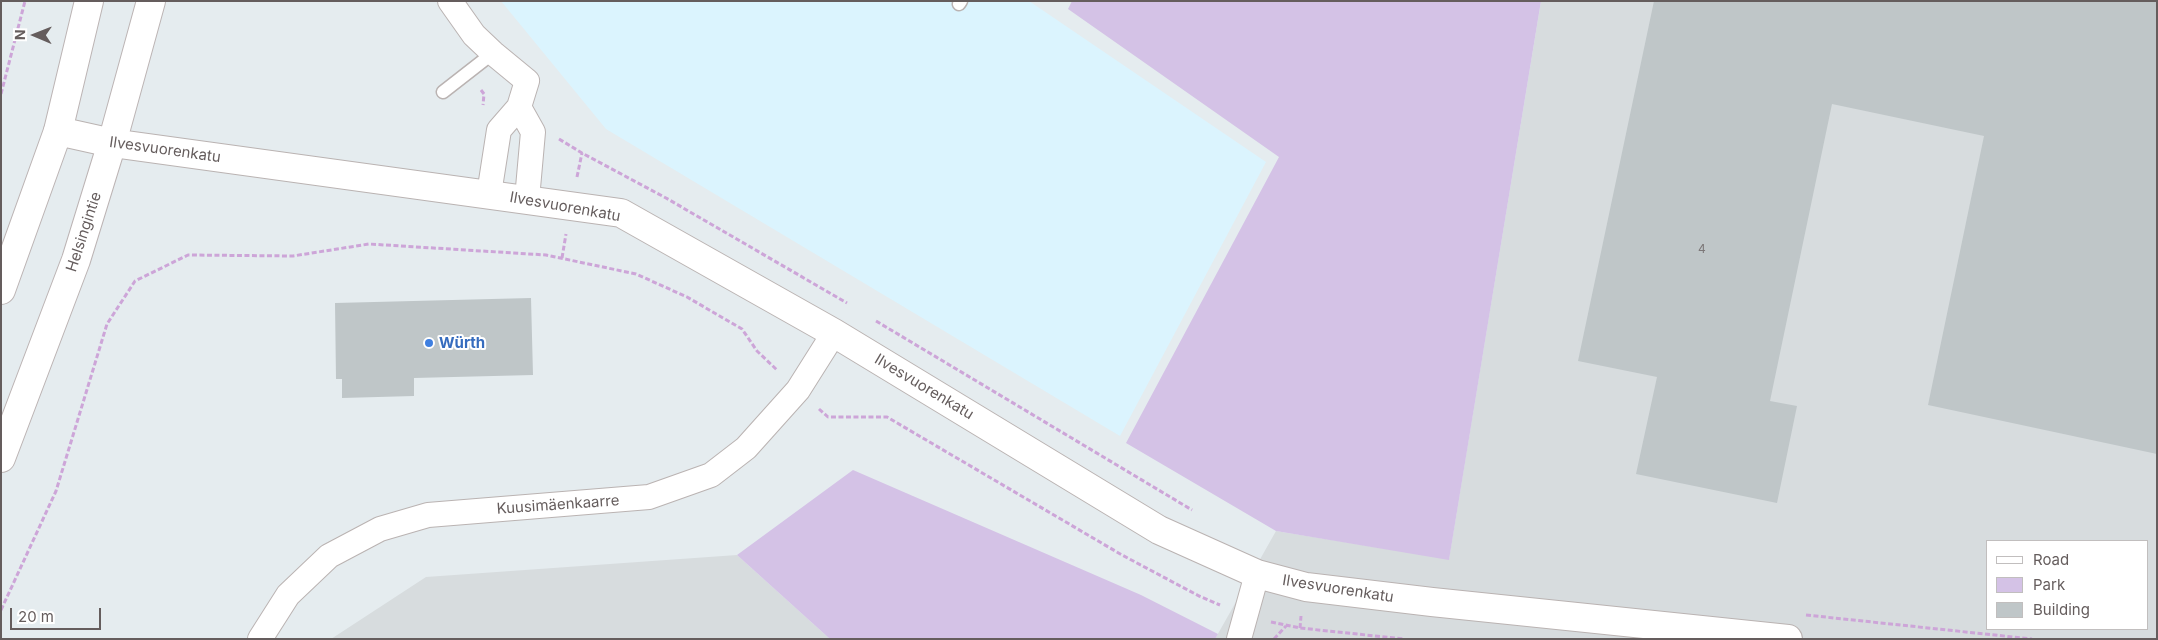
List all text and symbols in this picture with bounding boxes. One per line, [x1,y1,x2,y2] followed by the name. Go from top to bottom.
[10,10,60,60] north arrow
[11,29,28,40] text: N
[108,133,222,167] street label: Ilvesvuorenkatu
[508,188,622,226] street label: Ilvesvuorenkatu
[63,190,105,274] street label: Helsingintie
[1698,242,1706,256] house number: 4
[439,334,485,352] place label: Würth
[423,337,435,349] marker: Würth
[871,350,977,424] street label: Ilvesvuorenkatu
[496,492,620,518] street label: Kuusimäenkaarre
[1986,540,2148,630] legend
[2033,550,2069,569] text: Road
[1281,571,1395,607] street label: Ilvesvuorenkatu
[2033,575,2065,594] text: Park
[12,598,104,630] scale bar
[2033,600,2090,619] text: Building
[18,607,54,626] text: 20 m

